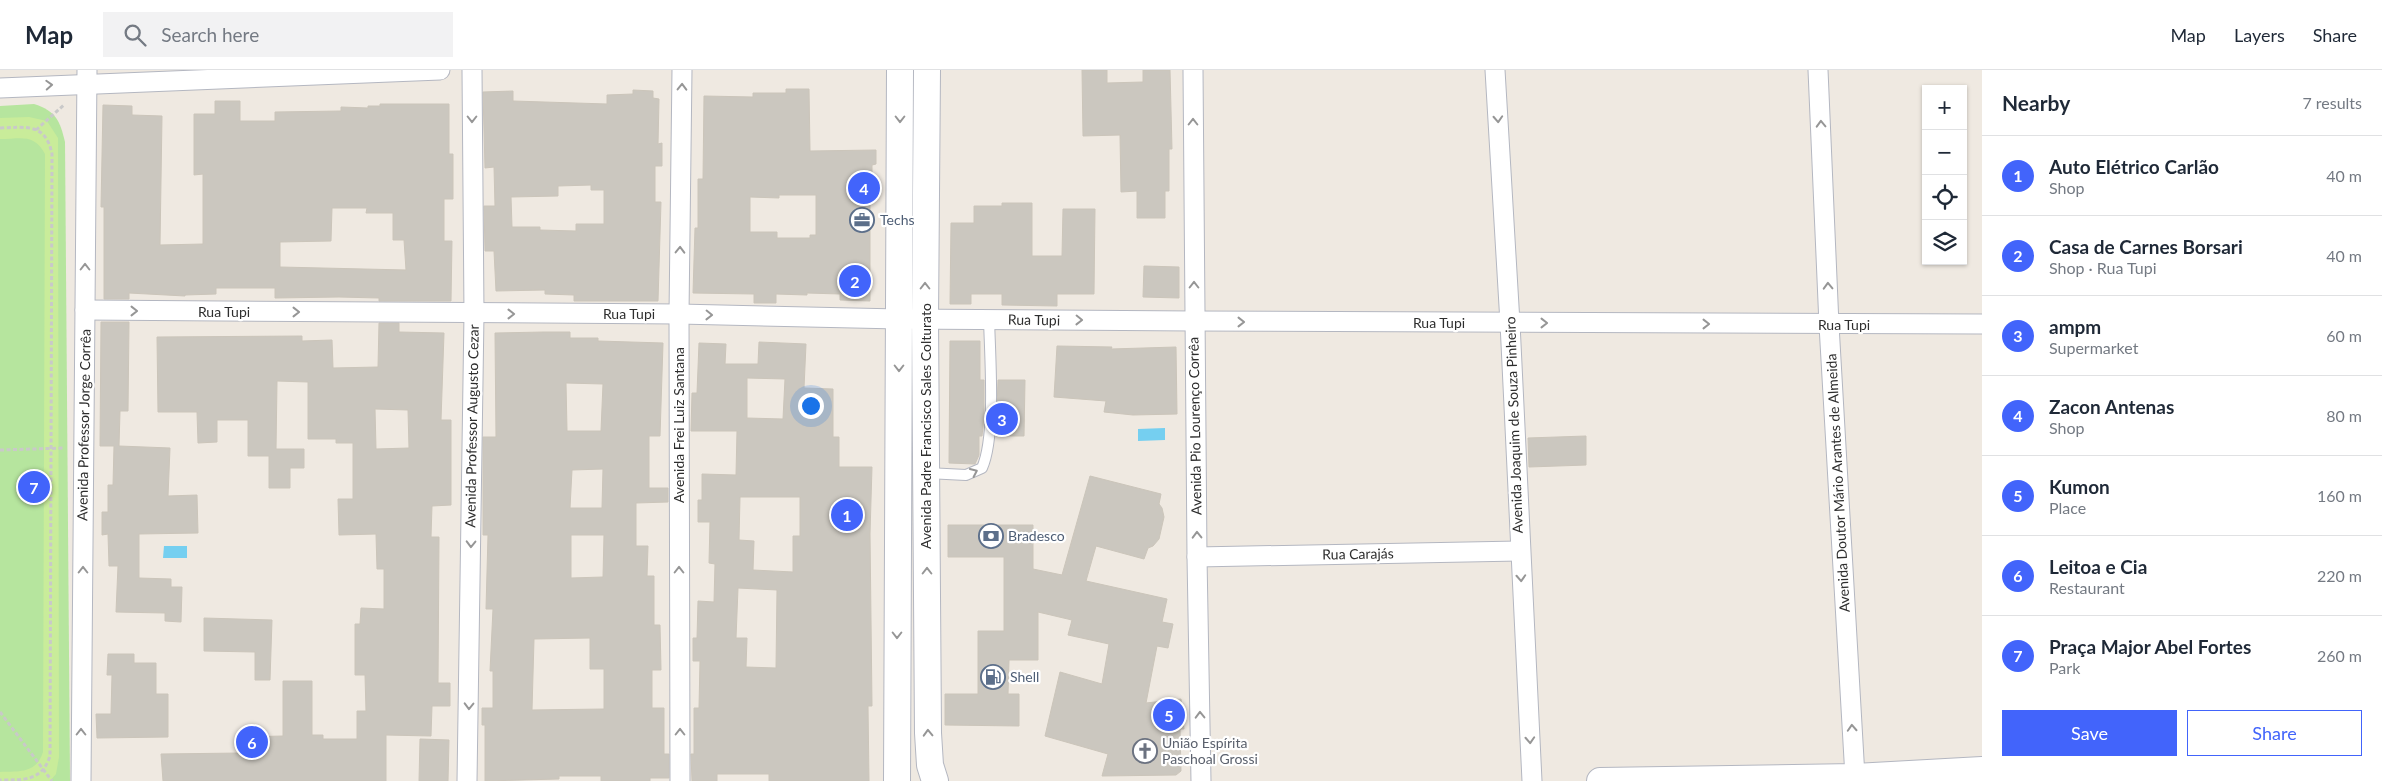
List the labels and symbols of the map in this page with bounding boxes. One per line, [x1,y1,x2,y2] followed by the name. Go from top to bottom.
[45,80,53,91] one-way arrow
[677,83,687,91] one-way arrow
[467,115,477,123] one-way arrow
[895,115,905,123] one-way arrow
[1492,115,1503,123] one-way arrow
[1188,118,1198,126] one-way arrow
[1815,120,1826,128] one-way arrow
[848,169,880,207] pin: 4
[849,207,875,233] office icon: Techs
[880,211,915,228] place label: Techs
[675,246,685,254] one-way arrow
[839,262,871,300] pin: 2
[80,263,90,271] one-way arrow
[920,281,930,289] one-way arrow
[1189,281,1199,288] one-way arrow
[1822,282,1833,290] one-way arrow
[198,303,250,320] street label: Rua Tupi
[917,303,934,549] street label: Avenida Padre Francisco Sales Colturato
[603,305,655,322] street label: Rua Tupi
[130,306,138,316] one-way arrow
[293,307,301,317] one-way arrow
[508,309,516,319] one-way arrow
[706,310,713,320] one-way arrow
[1008,311,1060,328] street label: Rua Tupi
[1413,314,1465,331] street label: Rua Tupi
[1075,315,1083,325] one-way arrow
[1501,316,1526,534] street label: Avenida Joaquim de Souza Pinheiro
[1818,316,1870,333] street label: Rua Tupi
[1238,317,1245,327] one-way arrow
[1540,318,1548,328] one-way arrow
[1702,319,1710,329] one-way arrow
[461,324,482,528] street label: Avenida Professor Augusto Cezar
[73,329,94,521] street label: Avenida Professor Jorge Corrêa
[1184,337,1205,515] street label: Avenida Pio Lourenço Corrêa
[670,347,687,503] street label: Avenida Frei Luiz Santana
[1822,353,1853,613] street label: Avenida Doutor Mário Arantes de Almeida
[894,364,904,372] one-way arrow
[798,393,824,419] your location
[986,400,1018,438] pin: 3
[969,467,978,478] one-way arrow
[18,468,50,506] pin: 7
[831,496,863,534] pin: 1
[978,523,1004,549] bank icon: Bradesco
[1008,527,1065,544] place label: Bradesco
[1192,531,1202,538] one-way arrow
[466,540,476,548] one-way arrow
[1322,544,1394,563] street label: Rua Carajás
[77,566,88,574] one-way arrow
[674,566,684,574] one-way arrow
[922,566,932,574] one-way arrow
[1515,574,1526,582] one-way arrow
[892,632,902,640] one-way arrow
[980,664,1006,690] fuel station icon: Shell
[1010,668,1039,685] place label: Shell
[1153,696,1185,734] pin: 5
[463,702,474,710] one-way arrow
[1195,711,1205,718] one-way arrow
[236,723,268,761] pin: 6
[1846,724,1857,732] one-way arrow
[76,728,86,736] one-way arrow
[675,728,685,736] one-way arrow
[923,729,934,737] one-way arrow
[1162,734,1258,767] place label: União Espírita Paschoal Grossi
[1524,737,1535,745] one-way arrow
[1132,738,1158,764] church icon: União Espírita Paschoal Grossi

